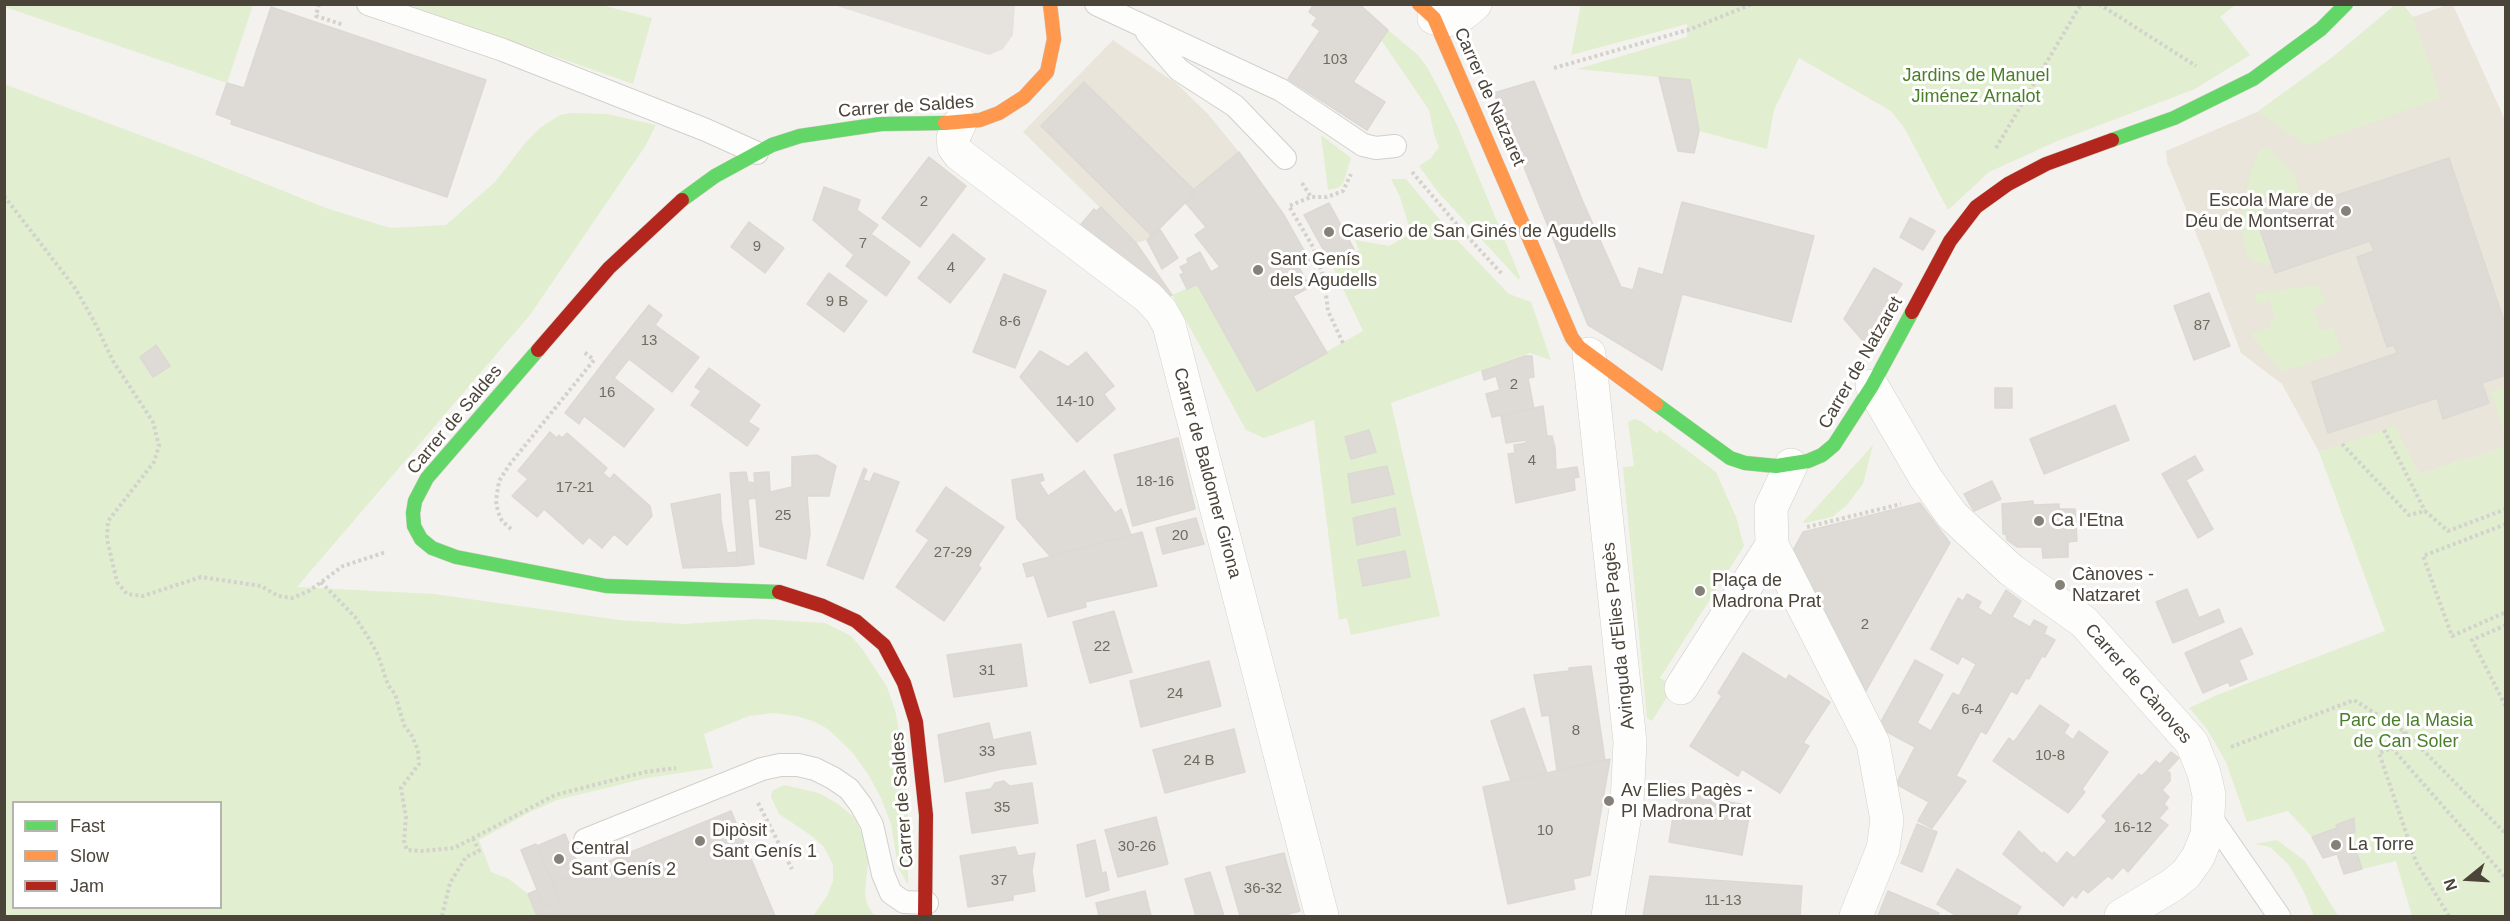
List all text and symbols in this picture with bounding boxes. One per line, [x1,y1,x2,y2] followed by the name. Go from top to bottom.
[1449,25,1529,169] street label: Carrer de Natzaret
[1322,51,1348,69] house number: 103
[1902,65,2050,107] park label: Jardins de Manuel Jiménez Arnalot
[837,91,975,123] street label: Carrer de Saldes
[2185,190,2334,232] place label: Escola Mare de Déu de Montserrat
[920,193,928,211] house number: 2
[2339,204,2353,218] marker: Escola Mare de Déu de Montserrat
[1341,221,1616,243] place label: Caserio de San Ginés de Agudells
[1322,225,1336,239] marker: Caserio de San Ginés de Agudells
[859,235,867,253] house number: 7
[753,238,761,256] house number: 9
[1270,249,1377,292] place label: Sant Genís dels Agudells
[947,259,955,277] house number: 4
[1251,263,1265,277] marker: Sant Genís dels Agudells
[826,293,848,311] house number: 9 B
[1814,293,1908,433] street label: Carrer de Natzaret
[999,313,1021,331] house number: 8-6
[2194,317,2210,335] house number: 87
[641,332,657,350] house number: 13
[403,361,507,479] street label: Carrer de Saldes
[1168,365,1246,581] street label: Carrer de Baldomer Girona
[1510,376,1518,394] house number: 2
[599,384,615,402] house number: 16
[1056,393,1094,411] house number: 14-10
[1528,452,1536,470] house number: 4
[1136,473,1174,491] house number: 18-16
[556,479,594,497] house number: 17-21
[775,507,791,525] house number: 25
[2051,510,2123,532] place label: Ca l'Etna
[2032,514,2046,528] marker: Ca l'Etna
[1172,527,1188,545] house number: 20
[1598,541,1640,731] street label: Avinguda d'Elies Pagès
[934,544,972,562] house number: 27-29
[2072,564,2154,606] place label: Cànoves - Natzaret
[1712,570,1821,612] place label: Plaça de Madrona Prat
[2053,578,2067,592] marker: Cànoves - Natzaret
[1693,584,1707,598] marker: Plaça de Madrona Prat
[1861,616,1869,634] house number: 2
[2080,620,2196,748] street label: Carrer de Cànoves
[1094,638,1110,656] house number: 22
[979,662,995,680] house number: 31
[1167,685,1183,703] house number: 24
[1961,701,1983,719] house number: 6-4
[2339,710,2473,752] park label: Parc de la Masia de Can Soler
[1572,722,1580,740] house number: 8
[887,731,919,869] street label: Carrer de Saldes
[979,743,995,761] house number: 33
[2035,747,2065,765] house number: 10-8
[1184,752,1214,770] house number: 24 B
[1621,780,1753,822] place label: Av Elies Pagès - Pl Madrona Prat
[1602,794,1616,808] marker: Av Elies Pagès - Pl Madrona Prat
[994,799,1010,817] house number: 35
[12,801,222,909] legend
[70,816,105,836] text: Fast
[2114,819,2152,837] house number: 16-12
[712,820,817,862] place label: Dipòsit Sant Genís 1
[1537,822,1553,840] house number: 10
[693,834,707,848] marker: Dipòsit Sant Genís 1
[2348,834,2414,856] place label: La Torre
[571,838,676,880] place label: Central Sant Genís 2
[1118,838,1156,856] house number: 30-26
[2329,838,2343,852] marker: La Torre
[70,846,109,866] text: Slow
[2438,849,2498,909] north arrow
[552,852,566,866] marker: Central Sant Genís 2
[991,872,1007,890] house number: 37
[70,876,104,896] text: Jam
[2441,877,2460,893] text: N
[1244,880,1282,898] house number: 36-32
[1704,892,1742,910] house number: 11-13

